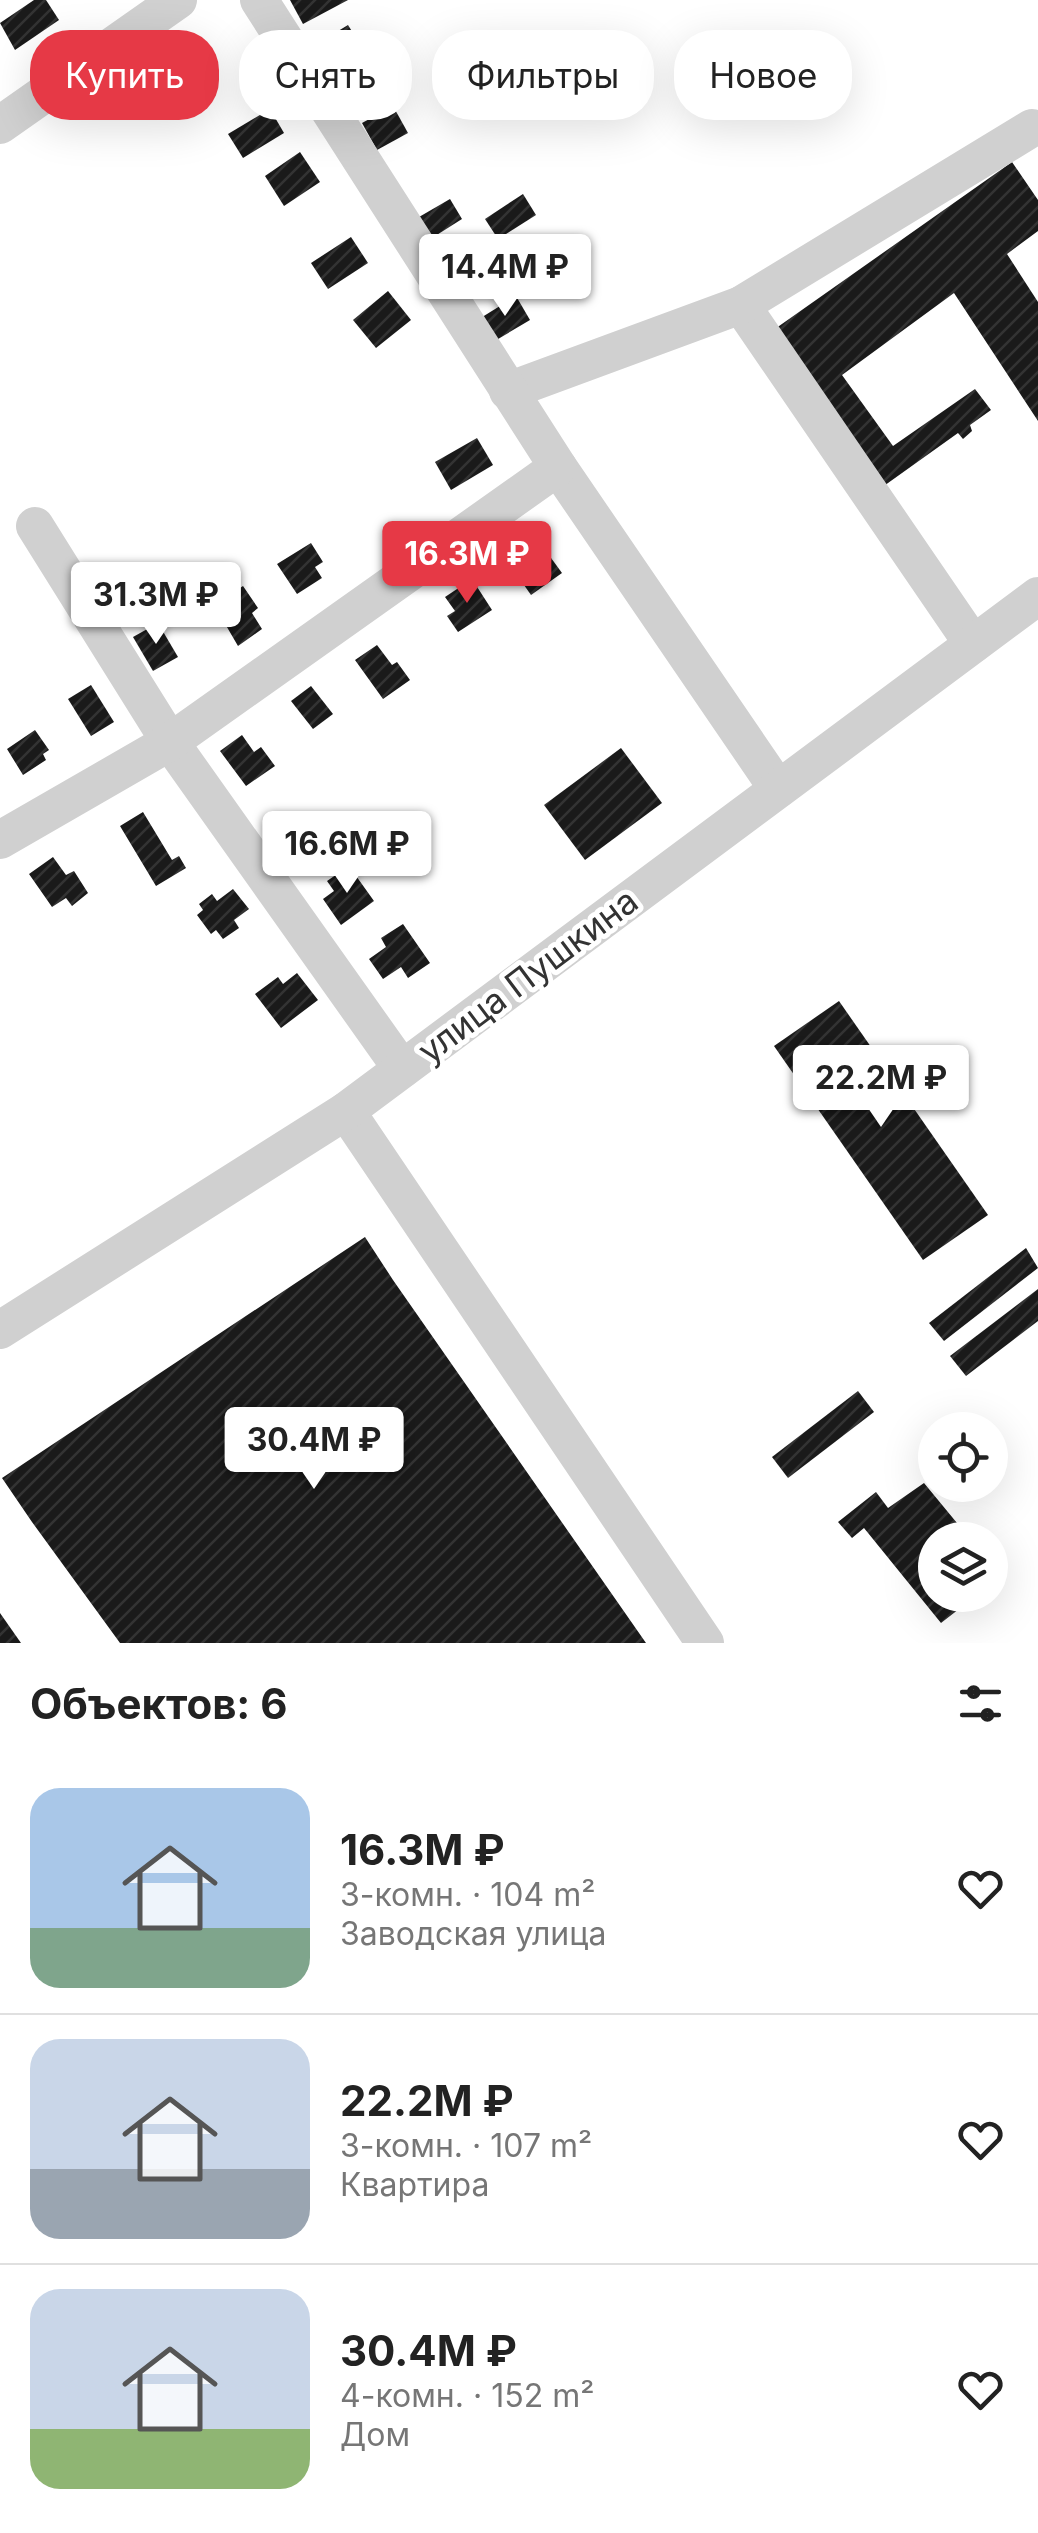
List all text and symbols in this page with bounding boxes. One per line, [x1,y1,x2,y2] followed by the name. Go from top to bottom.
[30,30,219,120] chip: Купить
[239,30,412,120] chip: Снять
[432,30,654,120] chip: Фильтры
[674,30,852,120] chip: Новое
[413,234,597,319] pin: 14.4M ₽
[441,247,569,286] text: 14.4M ₽
[375,521,559,606] pin: 16.3M ₽
[404,534,530,573] text: 16.3M ₽
[64,562,248,647] pin: 31.3M ₽
[93,575,219,614] text: 31.3M ₽
[255,811,439,896] pin: 16.6M ₽
[284,824,410,863] text: 16.6M ₽
[409,879,645,1071] street label: улица Пушкина
[789,1045,973,1130] pin: 22.2M ₽
[815,1058,947,1097] text: 22.2M ₽
[222,1407,406,1492] pin: 30.4M ₽
[918,1412,1008,1612] map controls
[918,1412,1008,1502] button: locate
[247,1420,381,1459] text: 30.4M ₽
[918,1522,1008,1612] button: layers
[953,1676,1008,1731] icon: filters
[30,1678,288,1729] text: Объектов: 6
[340,1824,505,1875] text: 16.3M ₽
[110,1828,230,1948] icon: home
[953,1861,1008,1916] icon: heart
[340,1875,595,1914] text: 3-комн. · 104 m²
[340,1914,606,1953] text: Заводская улица
[340,2075,514,2126] text: 22.2M ₽
[110,2079,230,2199] icon: home
[953,2112,1008,2167] icon: heart
[340,2126,592,2165] text: 3-комн. · 107 m²
[340,2165,489,2204] text: Квартира
[340,2325,517,2376] text: 30.4M ₽
[110,2329,230,2449] icon: home
[953,2362,1008,2417] icon: heart
[340,2376,594,2415] text: 4-комн. · 152 m²
[340,2415,410,2454] text: Дом

